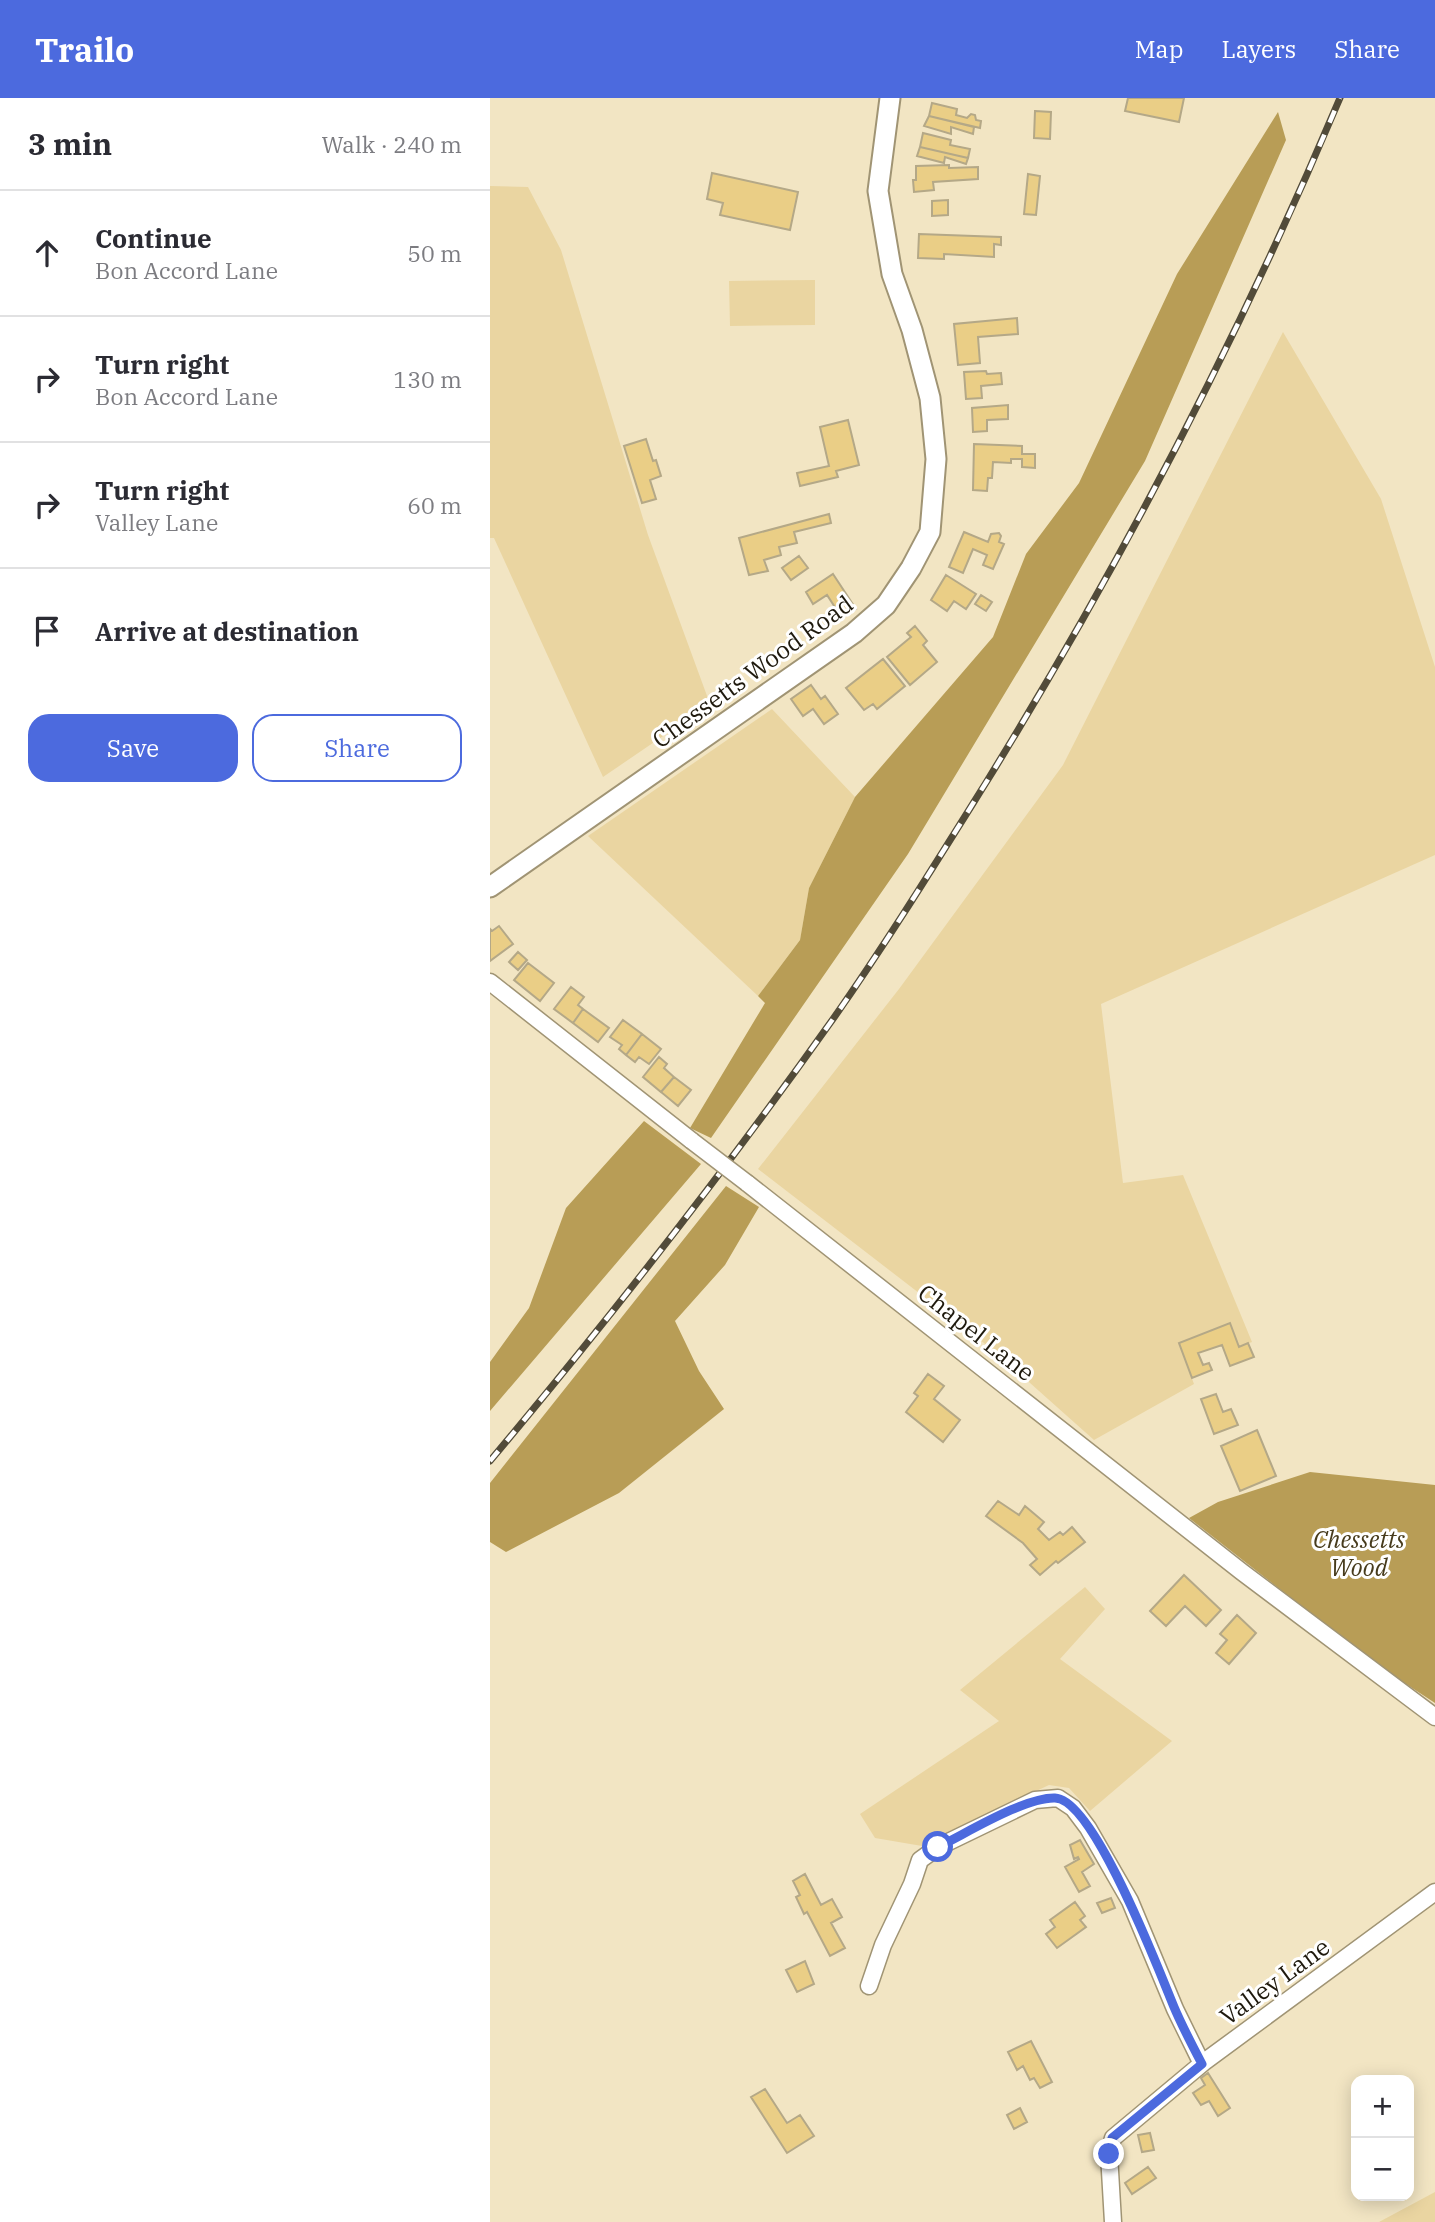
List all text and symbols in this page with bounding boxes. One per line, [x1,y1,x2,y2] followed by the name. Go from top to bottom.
[35,28,134,71] text: Trailo
[1135,33,1183,65] text: Map
[1221,33,1296,65] text: Layers
[1334,33,1400,65] text: Share
[28,124,112,163] text: 3 min
[321,129,462,159] text: Walk · 240 m
[95,221,212,255] text: Continue
[28,234,66,272] icon: ahead
[407,238,462,268] text: 50 m
[95,255,278,285] text: Bon Accord Lane
[95,347,229,381] text: Turn right
[28,360,66,398] icon: right
[393,364,462,394] text: 130 m
[95,381,278,411] text: Bon Accord Lane
[95,473,229,507] text: Turn right
[28,486,66,524] icon: right
[407,490,462,520] text: 60 m
[95,507,218,537] text: Valley Lane
[646,588,859,755] street label: Chessetts Wood Road
[28,612,66,650] icon: arrive
[95,614,359,648] text: Arrive at destination
[28,714,238,782] button: Save
[252,714,462,782] button: Share
[912,1277,1042,1388] street label: Chapel Lane
[1313,1523,1405,1583] park label: Chessetts Wood
[922,1831,953,1862] route start
[1213,1930,1336,2032] street label: Valley Lane
[1351,2075,1414,2201] map controls
[1351,2075,1414,2138] button: +
[1093,2138,1124,2169] route end
[1351,2138,1414,2201] button: −

